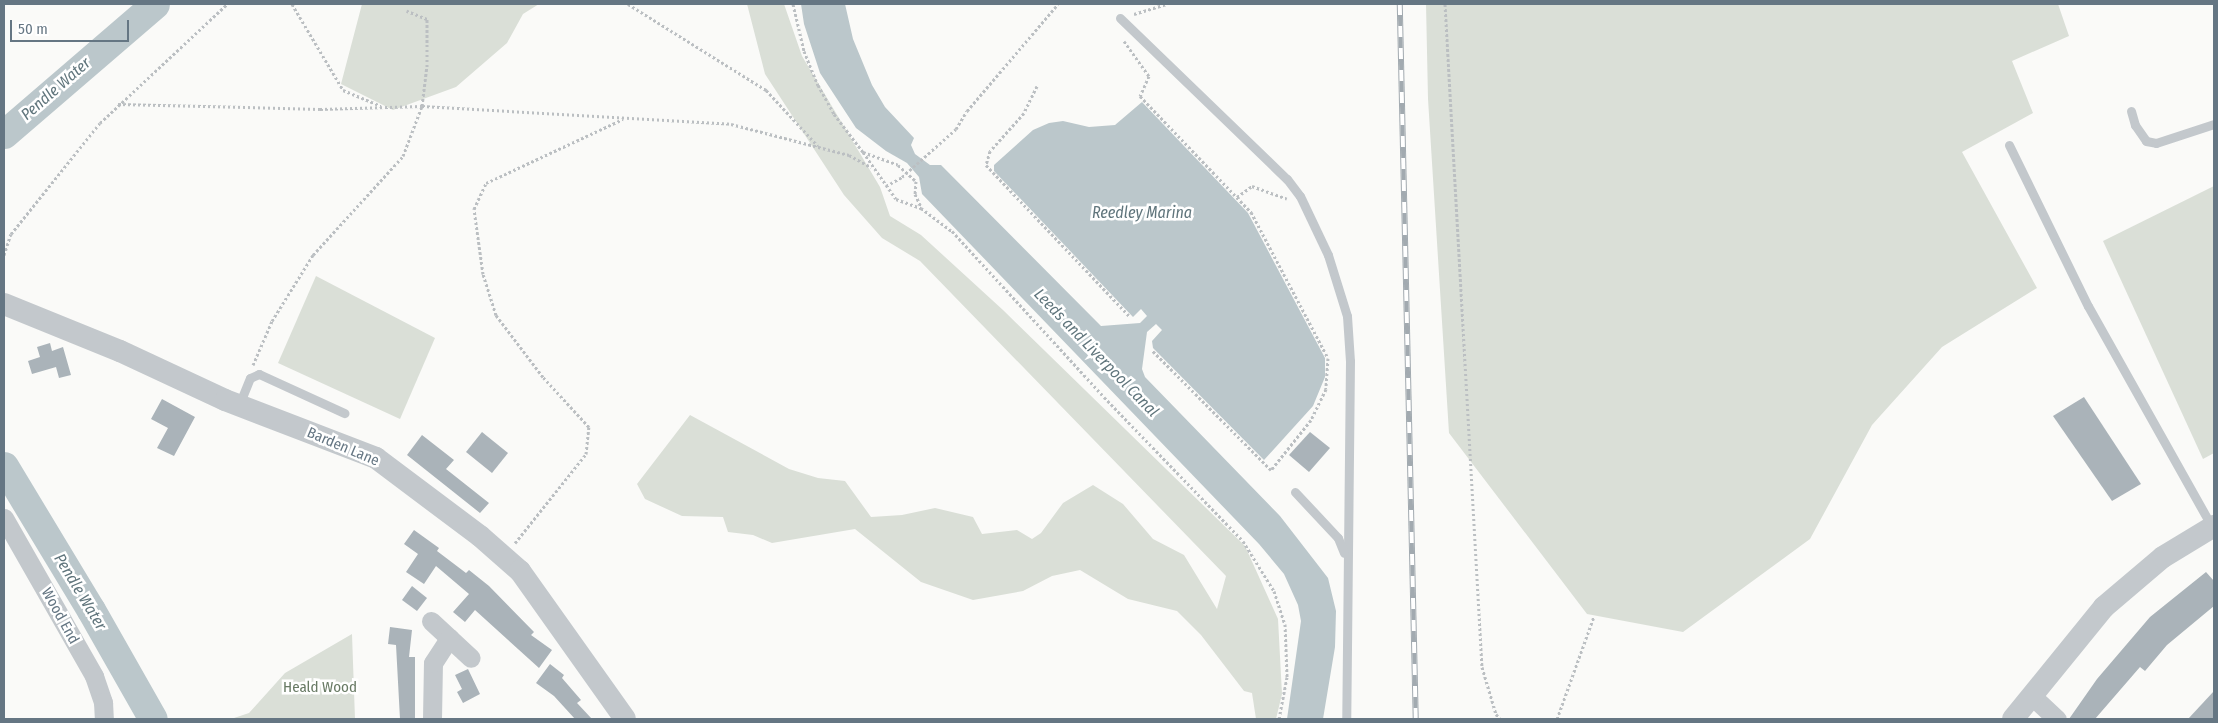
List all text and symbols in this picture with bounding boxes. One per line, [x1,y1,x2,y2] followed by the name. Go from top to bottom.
[12,10,131,42] scale bar
[18,20,48,38] text: 50 m
[17,54,95,124] water label: Pendle Water
[1092,203,1192,223] water label: Reedley Marina
[1030,285,1162,421] water label: Leeds and Liverpool Canal
[304,424,382,470] street label: Barden Lane
[50,550,110,634] water label: Pendle Water
[37,585,83,647] street label: Wood End
[283,679,357,697] park label: Heald Wood

